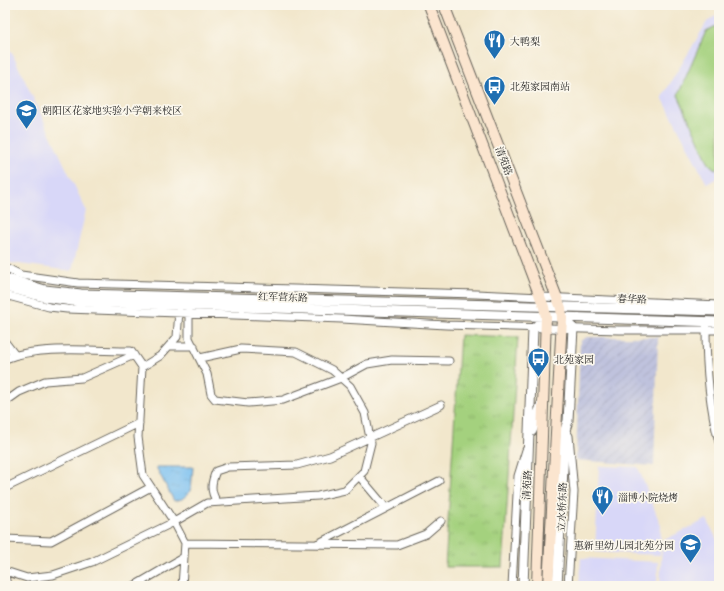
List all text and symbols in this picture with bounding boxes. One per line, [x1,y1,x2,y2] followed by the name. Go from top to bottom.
[482,28,508,61] restaurant icon: 大鸭梨
[510,35,540,48] place label: 大鸭梨
[481,73,507,106] bus stop icon: 北苑家园南站
[510,80,570,93] place label: 北苑家园南站
[14,97,40,130] school or university icon: 朝阳区花家地实验小学朝来校区
[42,104,182,117] place label: 朝阳区花家地实验小学朝来校区
[493,145,515,177] street label: 清苑路
[258,290,308,304] street label: 红军营东路
[617,292,647,306] street label: 春华路
[525,346,551,379] bus stop icon: 北苑家园
[554,353,594,366] place label: 北苑家园
[520,470,534,500] street label: 清苑路
[555,482,569,532] street label: 立水桥东路
[589,484,615,517] restaurant icon: 淄博小院烧烤
[618,491,678,504] place label: 淄博小院烧烤
[677,532,703,565] school or university icon: 惠新里幼儿园北苑分园
[574,539,674,552] place label: 惠新里幼儿园北苑分园

